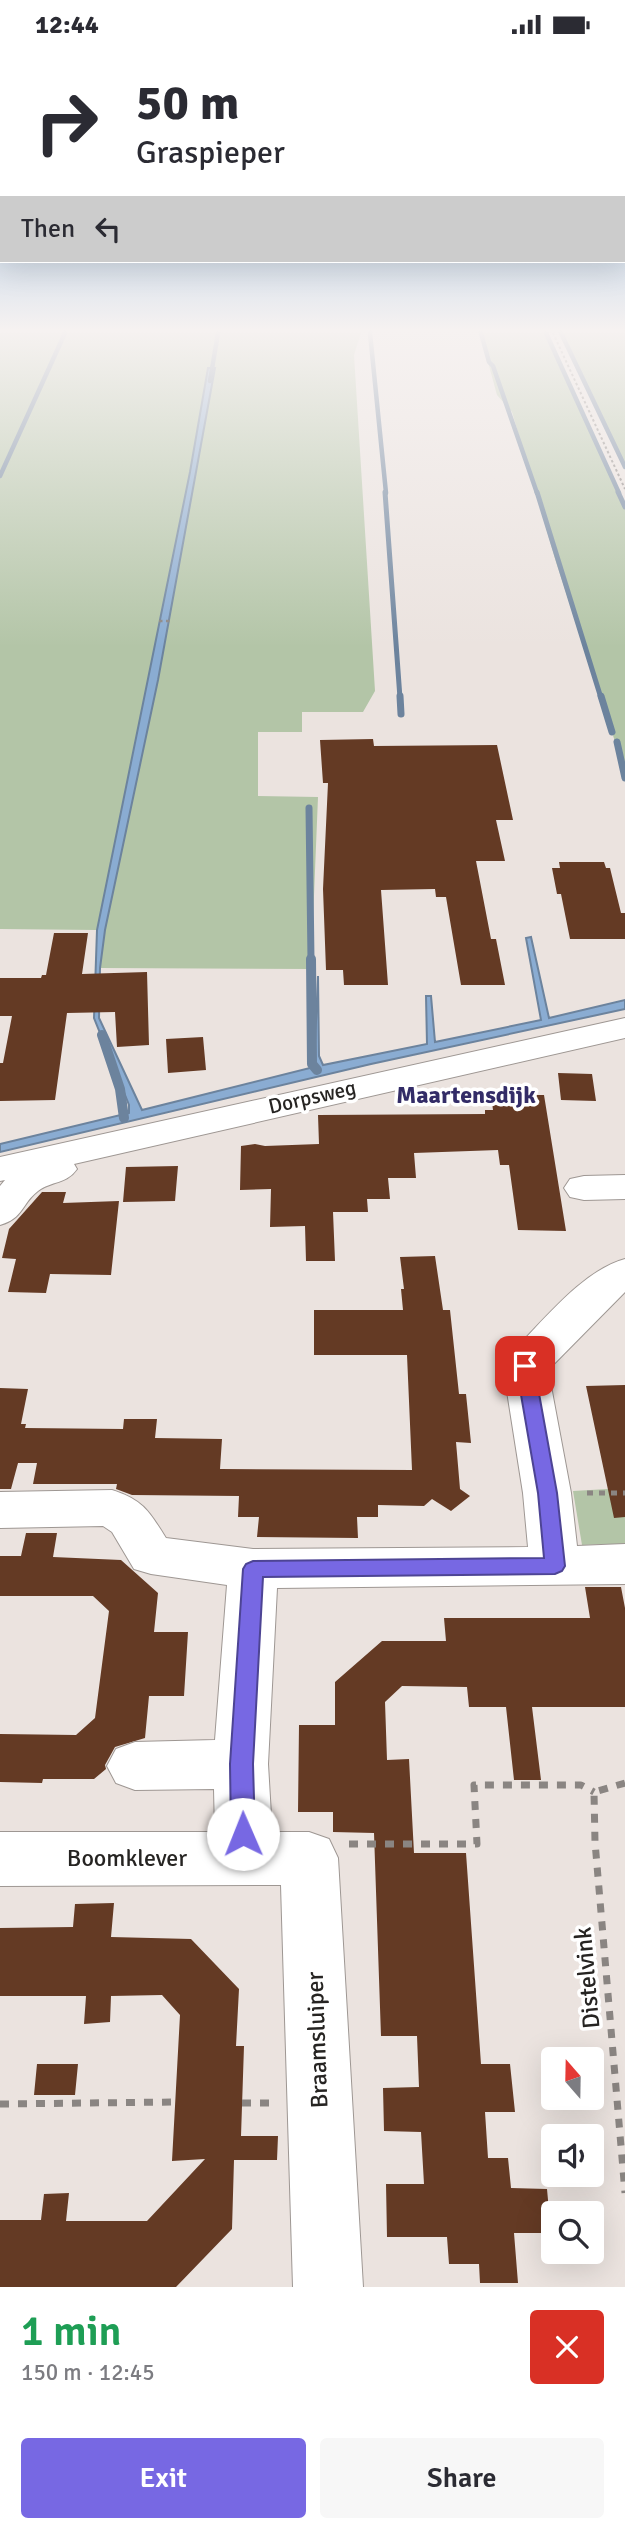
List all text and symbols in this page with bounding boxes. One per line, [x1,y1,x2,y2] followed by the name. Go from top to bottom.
[35,9,99,41] text: 12:44
[136,73,239,133] text: 50 m
[21,77,112,168] icon: right
[136,133,285,172] text: Graspieper
[89,210,127,248] icon: left
[21,213,75,245] text: Then
[266,1074,358,1120] street label: Dorpsweg
[396,1080,536,1110] district label: Maartensdijk
[495,1336,555,1396] pin
[506,1347,544,1385] icon: arrive
[206,1797,280,1871] position arrow
[67,1843,187,1873] street label: Boomklever
[568,1926,606,2030] street label: Distelvink
[300,1971,334,2109] street label: Braamsluiper
[541,2047,604,2111] north arrow
[541,2047,604,2264] map controls
[541,2124,604,2187] button: sound
[541,2201,604,2264] button: search
[21,2306,122,2357] text: 1 min
[530,2310,604,2384] button: close
[21,2358,155,2387] text: 150 m · 12:45
[21,2438,306,2518] button: Exit
[320,2438,604,2518] button: Share

